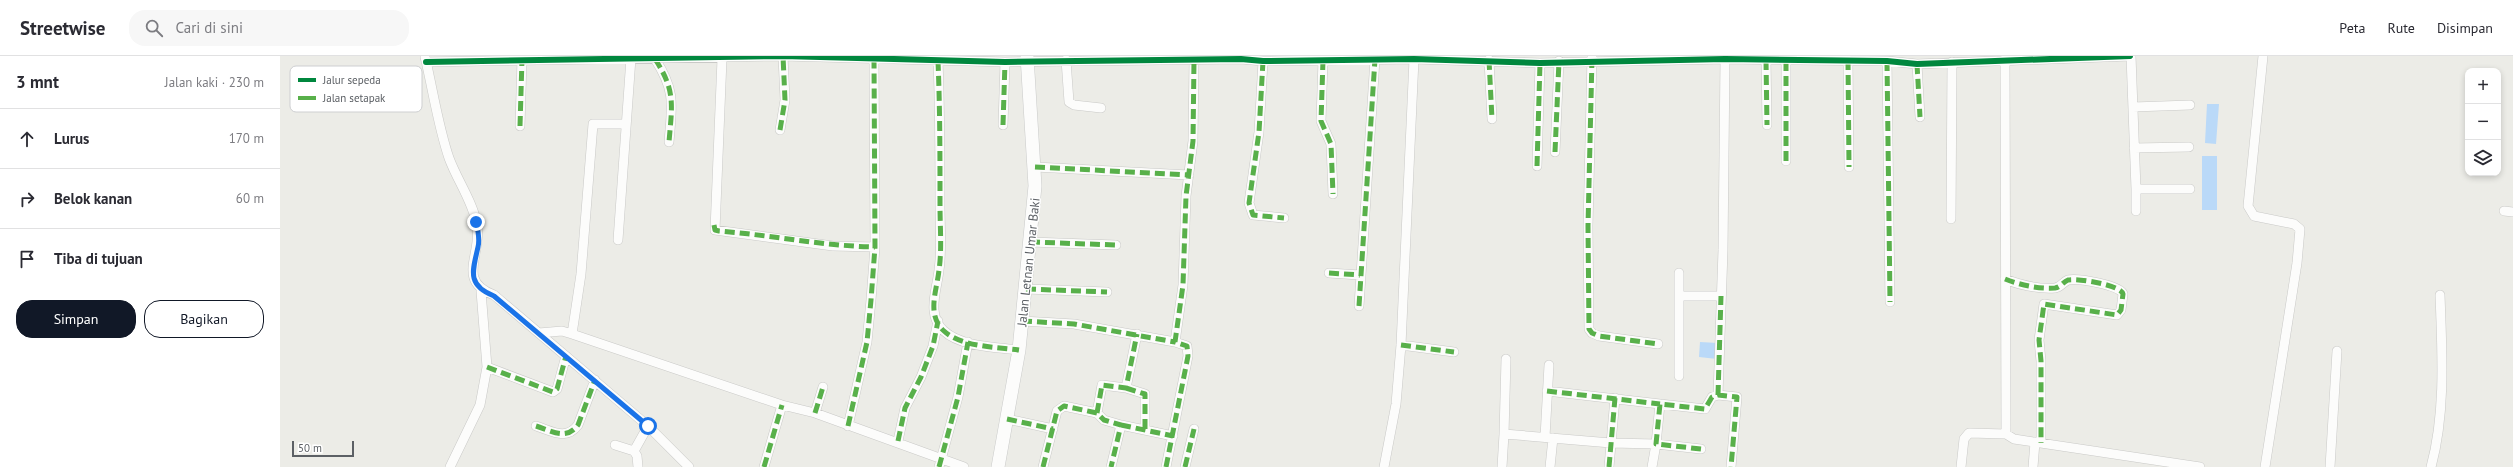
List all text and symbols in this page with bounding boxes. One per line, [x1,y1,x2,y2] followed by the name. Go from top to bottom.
[129,10,409,46] search box
[20,16,105,40] text: Streetwise
[143,17,165,39] icon: search
[175,18,243,37] text: Cari di sini
[2339,19,2365,37] text: Peta
[2387,19,2415,37] text: Rute
[2437,19,2493,37] text: Disimpan
[290,66,422,112] legend
[2465,68,2501,176] map controls
[2465,68,2501,104] button: +
[16,71,59,93] text: 3 mnt
[322,73,381,87] text: Jalur sepeda
[165,74,264,91] text: Jalan kaki · 230 m
[322,91,386,105] text: Jalan setapak
[2465,104,2501,140] button: −
[16,128,38,150] icon: ahead
[54,129,89,148] text: Lurus
[229,130,264,147] text: 170 m
[2465,140,2501,176] button: layers
[16,188,38,210] icon: right
[54,189,132,208] text: Belok kanan
[236,190,264,207] text: 60 m
[1013,197,1044,328] street label: Jalan Letnan Umar Baki
[467,213,485,231] route end
[16,248,38,270] icon: arrive
[54,249,143,268] text: Tiba di tujuan
[16,300,136,338] button: Simpan
[144,300,264,338] button: Bagikan
[639,417,657,435] route start
[292,439,354,458] scale bar
[298,441,322,455] text: 50 m

